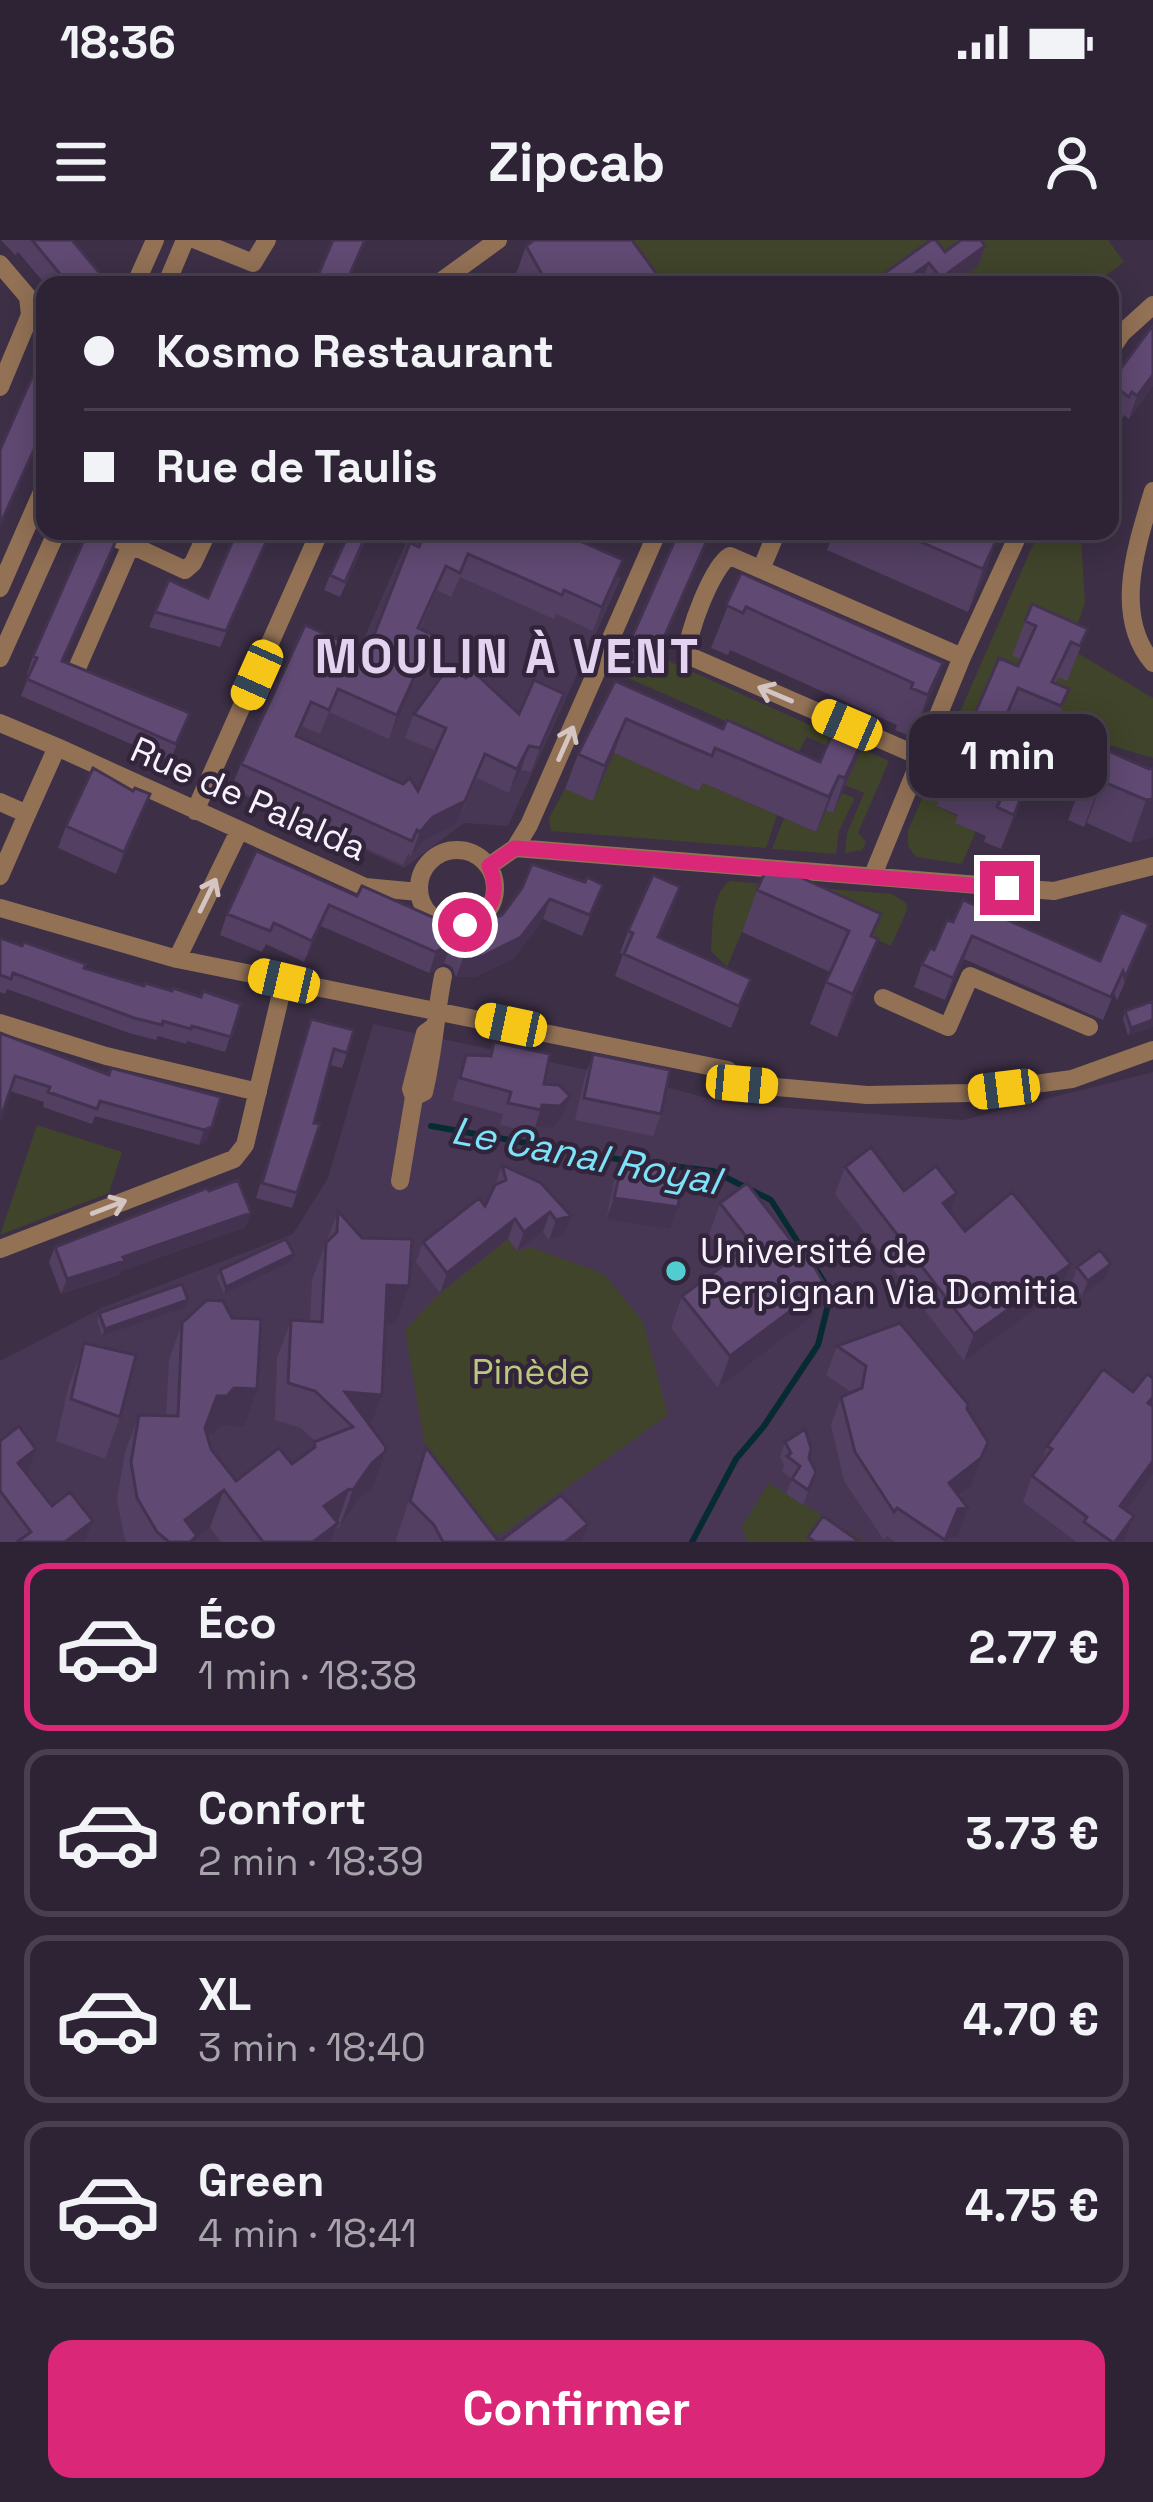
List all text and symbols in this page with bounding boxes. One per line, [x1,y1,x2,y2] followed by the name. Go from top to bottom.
[60,14,176,71] text: 18:36
[488,128,665,197] text: Zipcab
[48,129,114,195] icon: menu
[1039,129,1105,195] icon: person
[156,323,554,380] text: Kosmo Restaurant
[156,438,438,495] text: Rue de Taulis
[315,626,701,687] district label: MOULIN À VENT
[226,635,288,715] car
[757,682,794,703] one-way arrow
[807,694,887,756] car
[908,714,1106,798] callout: 1 min
[556,725,578,761] one-way arrow
[124,726,374,871] street label: Rue de Palalda
[960,731,1056,780] text: 1 min
[980,861,1034,915] route end
[198,878,220,914] one-way arrow
[438,898,492,952] route start
[245,955,323,1007] car
[472,1000,550,1050] car
[705,1063,779,1105] car
[966,1067,1042,1111] car
[448,1105,729,1206] water label: Le Canal Royal
[90,1194,127,1216] one-way arrow
[700,1228,1078,1315] place label: Université de Perpignan Via Domitia
[663,1258,689,1284] marker: Université de Perpignan Via Domitia
[472,1349,590,1395] park label: Pinède
[54,1593,162,1701] icon: car
[198,1594,277,1651] text: Éco
[969,1619,1099,1676] text: 2.77 €
[198,1651,417,1700] text: 1 min · 18:38
[54,1779,162,1887] icon: car
[198,1780,366,1837] text: Confort
[966,1805,1099,1862] text: 3.73 €
[198,1837,424,1886] text: 2 min · 18:39
[54,1965,162,2073] icon: car
[198,1966,251,2023] text: XL
[963,1991,1099,2048] text: 4.70 €
[198,2023,426,2072] text: 3 min · 18:40
[54,2151,162,2259] icon: car
[198,2152,324,2209] text: Green
[965,2177,1099,2234] text: 4.75 €
[198,2209,417,2258] text: 4 min · 18:41
[48,2340,1105,2478] button: Confirmer

